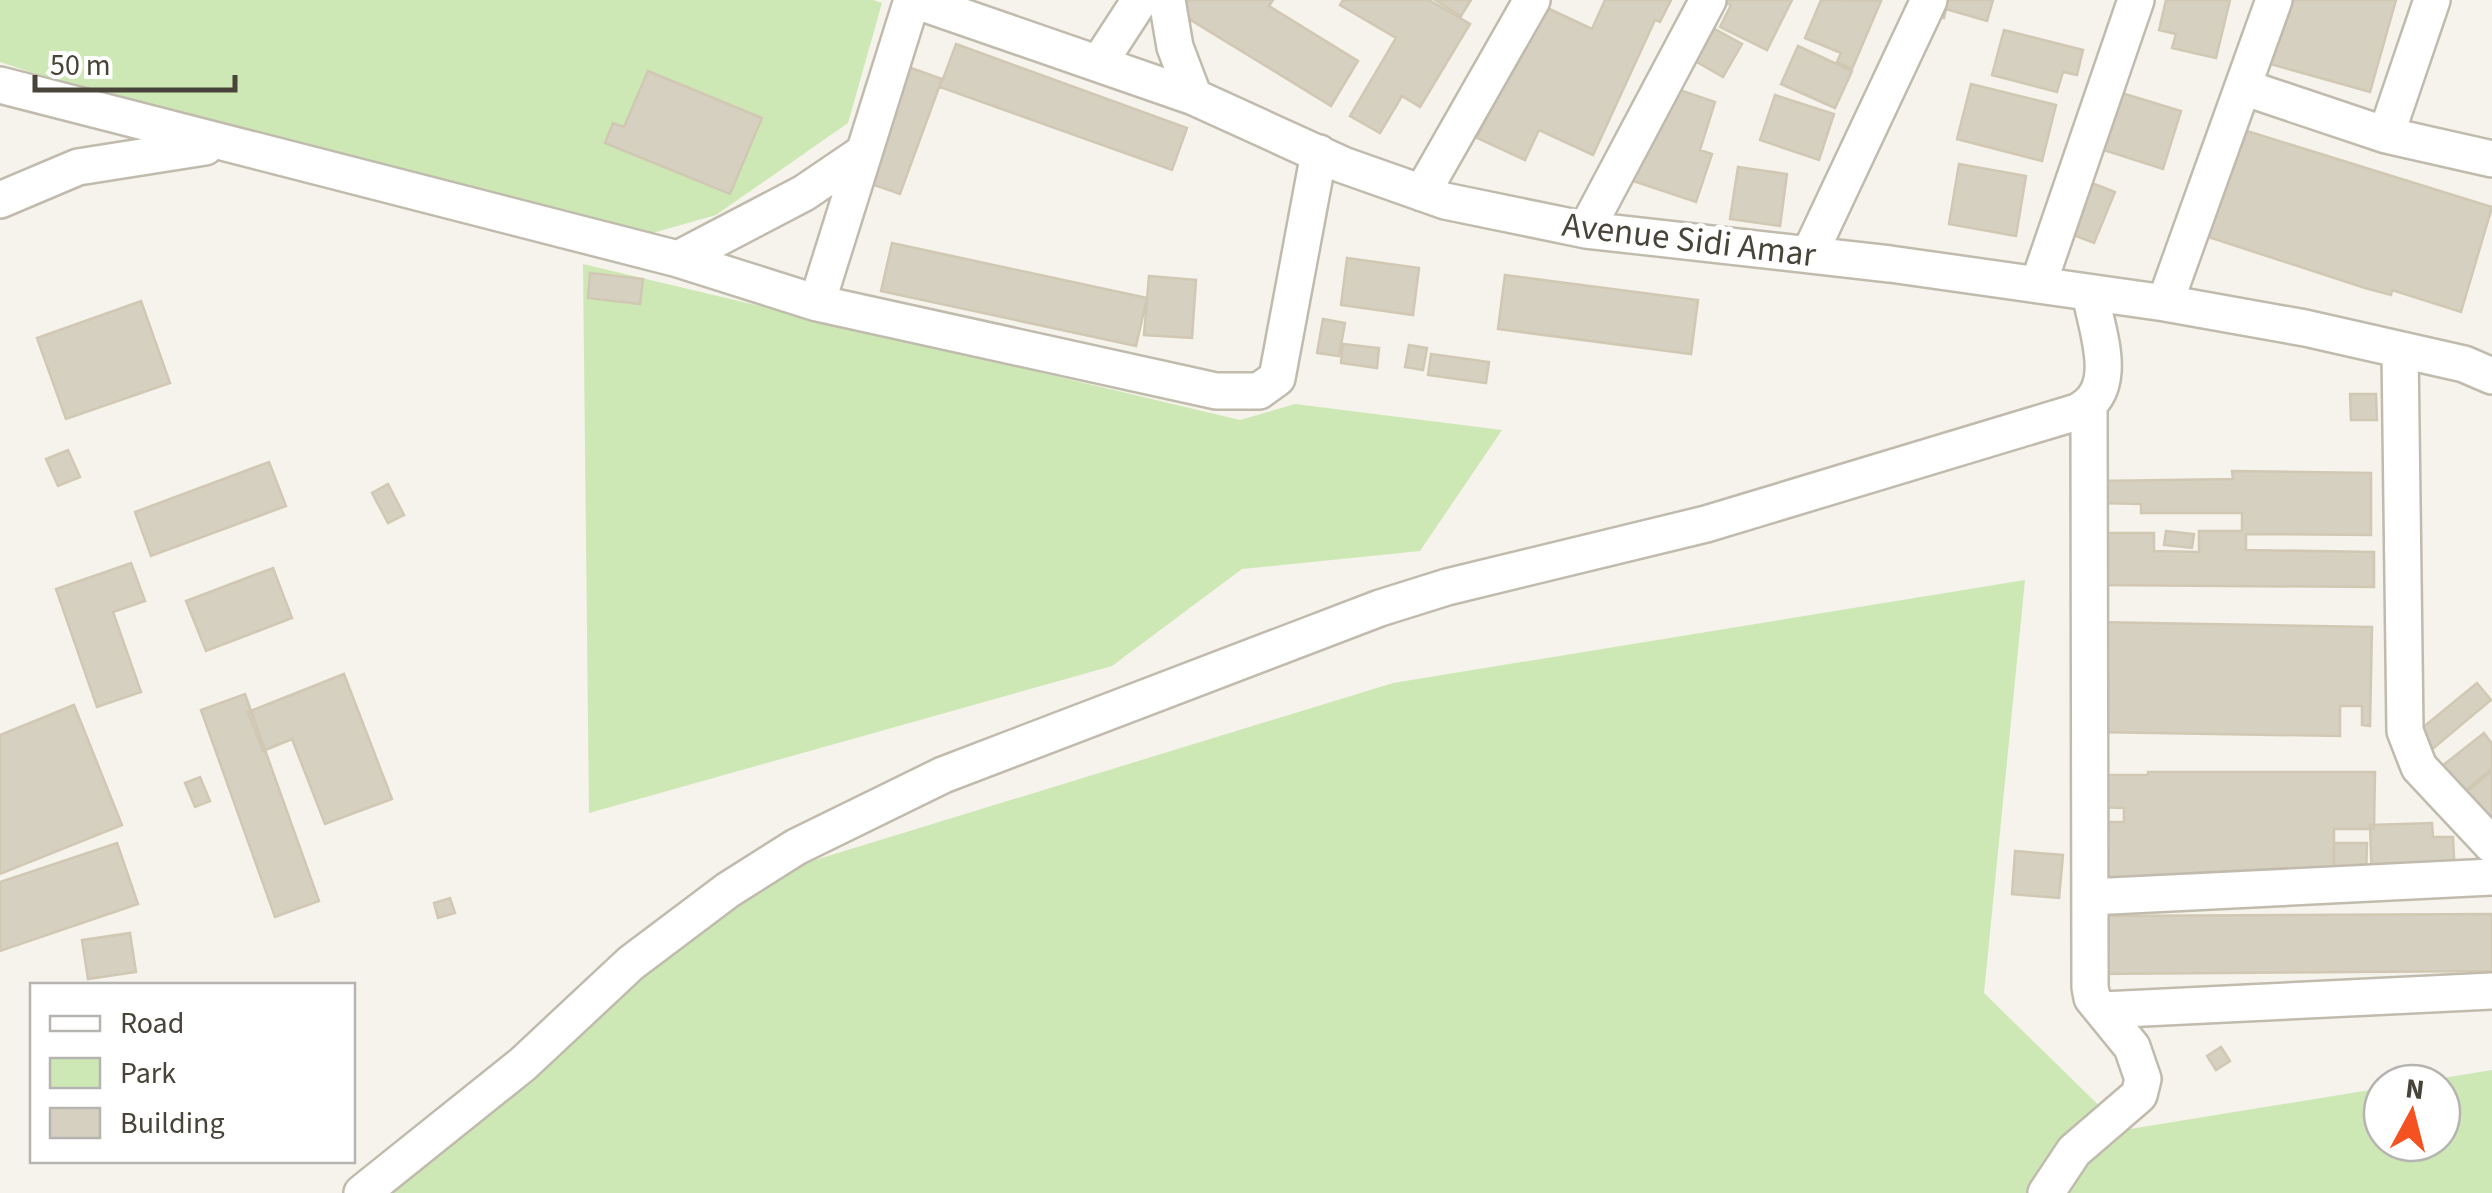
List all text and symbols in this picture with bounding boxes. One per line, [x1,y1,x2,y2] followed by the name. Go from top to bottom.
[35,30,235,92] scale bar
[50,44,111,87] text: 50 m
[1559,200,1819,280] street label: Avenue Sidi Amar
[30,983,355,1163] legend
[120,1002,184,1045] text: Road
[120,1052,176,1095] text: Park
[2362,1063,2462,1163] north arrow
[2403,1068,2427,1110] text: N
[120,1102,225,1145] text: Building

